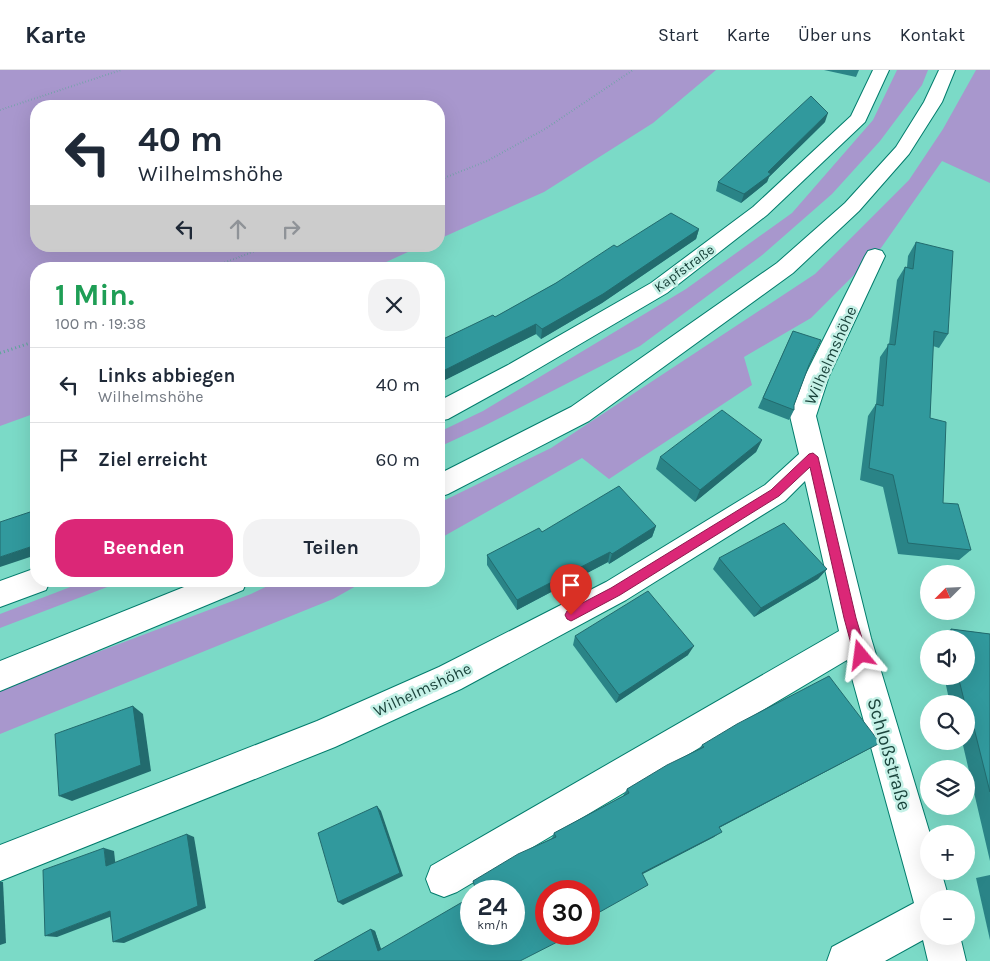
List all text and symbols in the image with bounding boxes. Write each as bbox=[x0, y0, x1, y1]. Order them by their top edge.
text: Karte bbox=[25, 21, 86, 49]
text: Start bbox=[658, 24, 699, 46]
text: Karte bbox=[727, 24, 770, 46]
text: Über uns bbox=[798, 24, 872, 46]
text: Kontakt bbox=[900, 24, 965, 46]
text: 40 m bbox=[138, 119, 223, 160]
icon: left bbox=[55, 120, 120, 185]
text: Wilhelmshöhe bbox=[138, 161, 283, 187]
icon: left bbox=[171, 215, 199, 243]
icon: ahead bbox=[224, 215, 252, 243]
icon: right bbox=[277, 215, 305, 243]
street label: Kapfstraße bbox=[651, 241, 718, 296]
text: 1 Min. bbox=[55, 277, 135, 313]
button: close bbox=[368, 279, 420, 331]
street label: Wilhelmshöhe bbox=[800, 303, 861, 407]
text: 100 m · 19:38 bbox=[55, 314, 146, 333]
text: Links abbiegen bbox=[98, 365, 235, 387]
icon: left bbox=[55, 371, 83, 399]
text: 40 m bbox=[376, 374, 420, 396]
text: Wilhelmshöhe bbox=[98, 387, 204, 406]
icon: arrive bbox=[55, 446, 83, 474]
text: Ziel erreicht bbox=[98, 449, 208, 471]
text: 60 m bbox=[376, 449, 420, 471]
button: Beenden bbox=[55, 519, 233, 577]
button: Teilen bbox=[243, 519, 420, 577]
pin bbox=[550, 564, 592, 615]
north arrow bbox=[920, 565, 975, 620]
map controls bbox=[920, 565, 975, 945]
icon: arrive bbox=[557, 571, 585, 599]
position arrow bbox=[834, 628, 886, 680]
button: sound bbox=[920, 630, 975, 685]
street label: Wilhelmshöhe bbox=[370, 659, 474, 720]
street label: Schloßstraße bbox=[862, 695, 916, 813]
button: search bbox=[920, 695, 975, 750]
button: layers bbox=[920, 760, 975, 815]
button: + bbox=[920, 825, 975, 880]
speed limit sign: 30 bbox=[535, 880, 600, 945]
button: − bbox=[920, 890, 975, 945]
text: 24 bbox=[477, 892, 508, 921]
text: km/h bbox=[477, 918, 508, 932]

